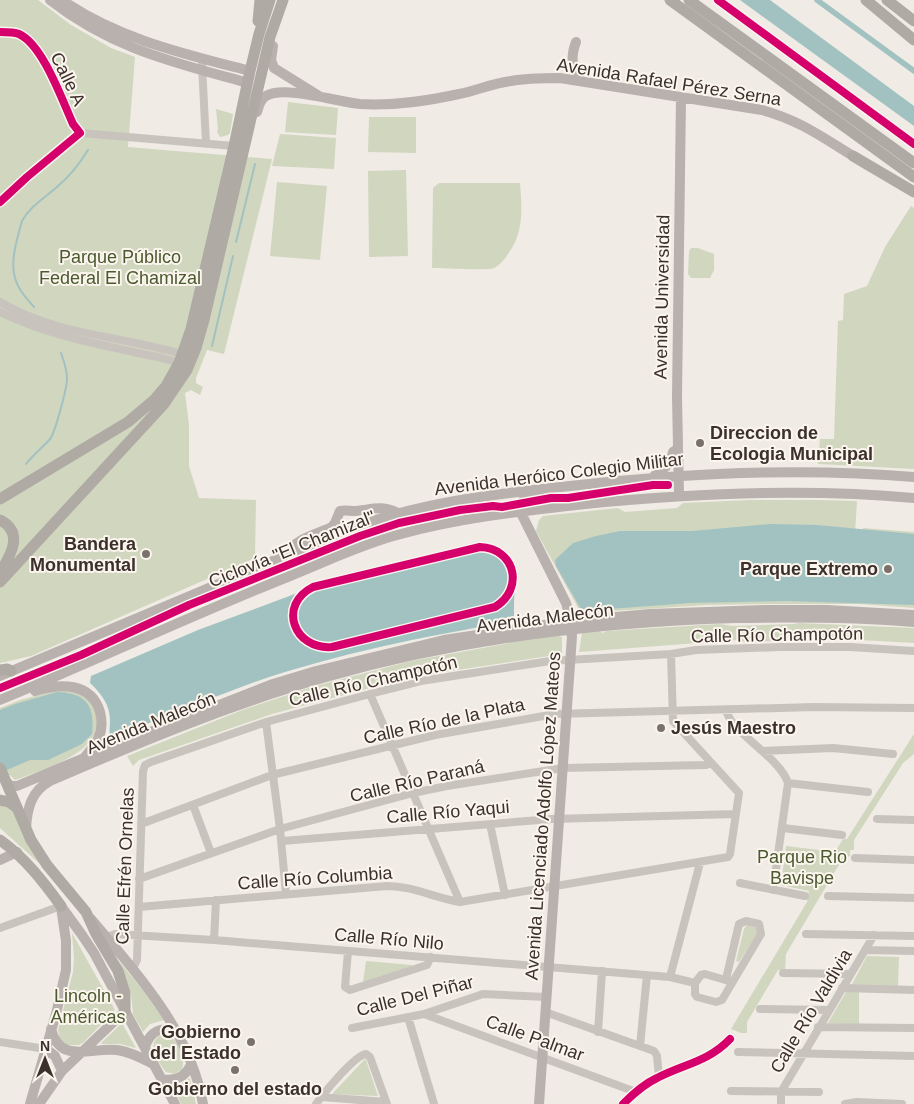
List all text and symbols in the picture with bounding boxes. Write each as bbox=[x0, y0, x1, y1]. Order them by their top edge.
street label: Calle A bbox=[47, 49, 89, 109]
street label: Avenida Rafael Pérez Serna bbox=[555, 54, 784, 110]
street label: Avenida Universidad bbox=[651, 214, 673, 380]
park label: Parque Público Federal El Chamizal bbox=[39, 247, 201, 288]
place label: Direccion de Ecologia Municipal bbox=[710, 423, 873, 464]
marker: Direccion de Ecologia Municipal bbox=[694, 437, 706, 449]
street label: Avenida Heróico Colegio Militar bbox=[433, 449, 685, 499]
street label: Ciclovía "El Chamizal" bbox=[206, 506, 378, 592]
place label: Bandera Monumental bbox=[30, 534, 137, 575]
marker: Bandera Monumental bbox=[140, 548, 152, 560]
place label: Parque Extremo bbox=[740, 559, 878, 579]
marker: Parque Extremo bbox=[882, 563, 894, 575]
street label: Avenida Malecón bbox=[475, 600, 615, 636]
street label: Calle Río Champotón bbox=[691, 623, 863, 647]
street label: Avenida Licenciado Adolfo López Mateos bbox=[522, 651, 564, 981]
street label: Calle Río Champotón bbox=[287, 652, 459, 710]
street label: Avenida Malecón bbox=[83, 688, 219, 758]
street label: Calle Río de la Plata bbox=[362, 694, 527, 748]
place label: Jesús Maestro bbox=[671, 718, 796, 738]
marker: Jesús Maestro bbox=[655, 722, 667, 734]
street label: Calle Río Paraná bbox=[348, 756, 487, 806]
street label: Calle Efrén Ornelas bbox=[112, 787, 138, 945]
street label: Calle Río Yaqui bbox=[386, 797, 510, 827]
park label: Parque Rio Bavispe bbox=[757, 847, 847, 888]
street label: Calle Río Columbia bbox=[237, 863, 394, 893]
street label: Calle Río Nilo bbox=[333, 924, 445, 954]
street label: Calle Río Valdivia bbox=[766, 945, 856, 1076]
street label: Calle Del Piñar bbox=[354, 972, 476, 1020]
park label: Lincoln - Américas bbox=[50, 986, 126, 1027]
street label: Calle Palmar bbox=[483, 1011, 587, 1065]
place label: Gobierno del Estado bbox=[150, 1022, 241, 1063]
north arrow bbox=[20, 1034, 70, 1084]
marker: Gobierno del Estado bbox=[245, 1036, 257, 1048]
text: N bbox=[40, 1038, 50, 1054]
marker: Gobierno del estado bbox=[229, 1064, 241, 1076]
place label: Gobierno del estado bbox=[148, 1079, 322, 1099]

